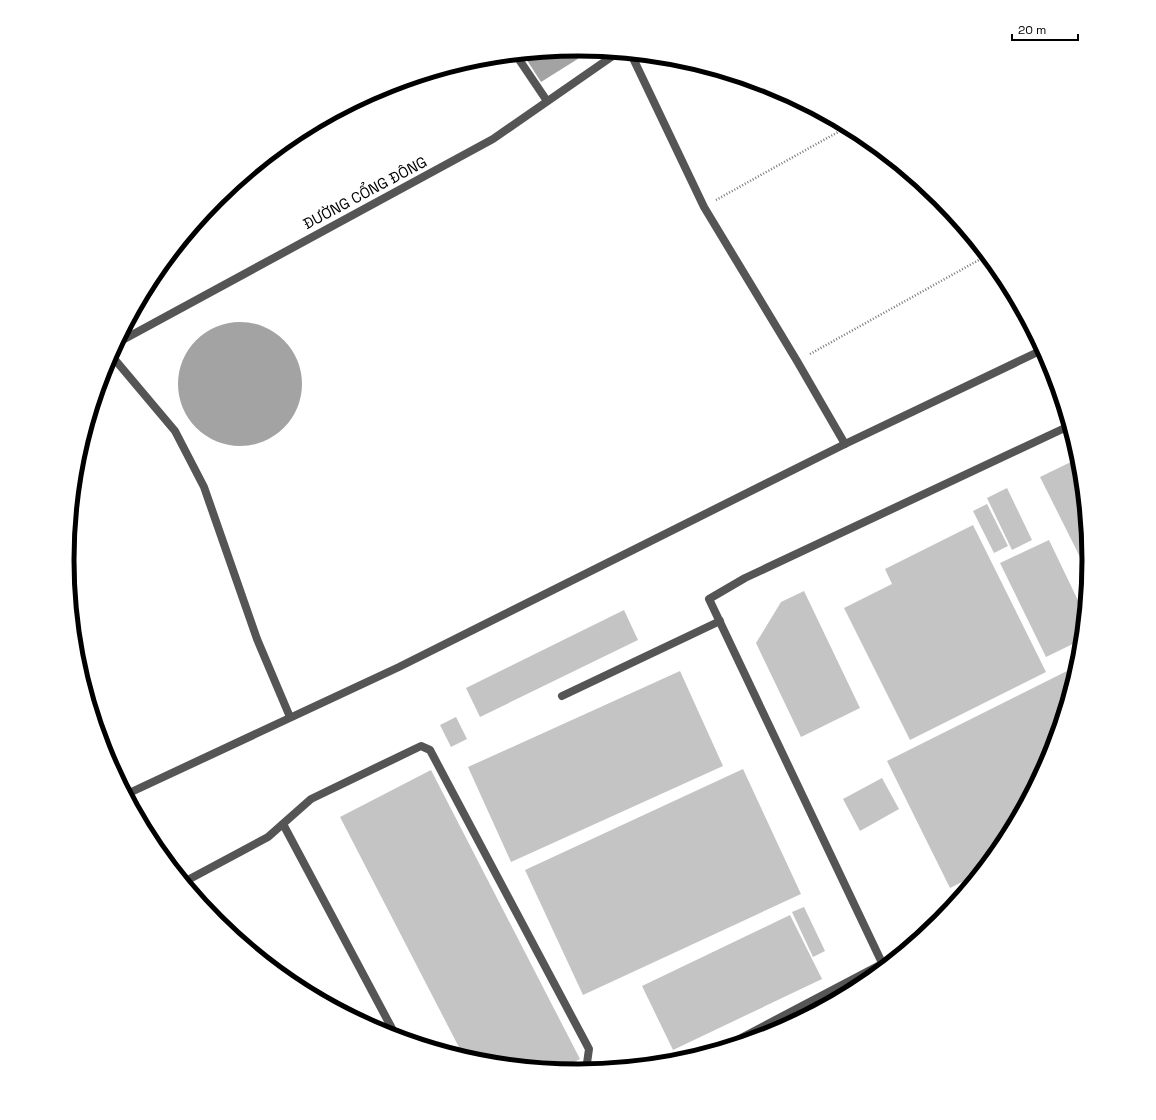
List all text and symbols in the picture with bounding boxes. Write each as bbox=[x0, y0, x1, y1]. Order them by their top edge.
scale bar bbox=[1012, 16, 1078, 42]
text: 20 m bbox=[1018, 22, 1046, 38]
street label: ĐƯỜNG CỔNG ĐÔNG bbox=[299, 150, 430, 233]

